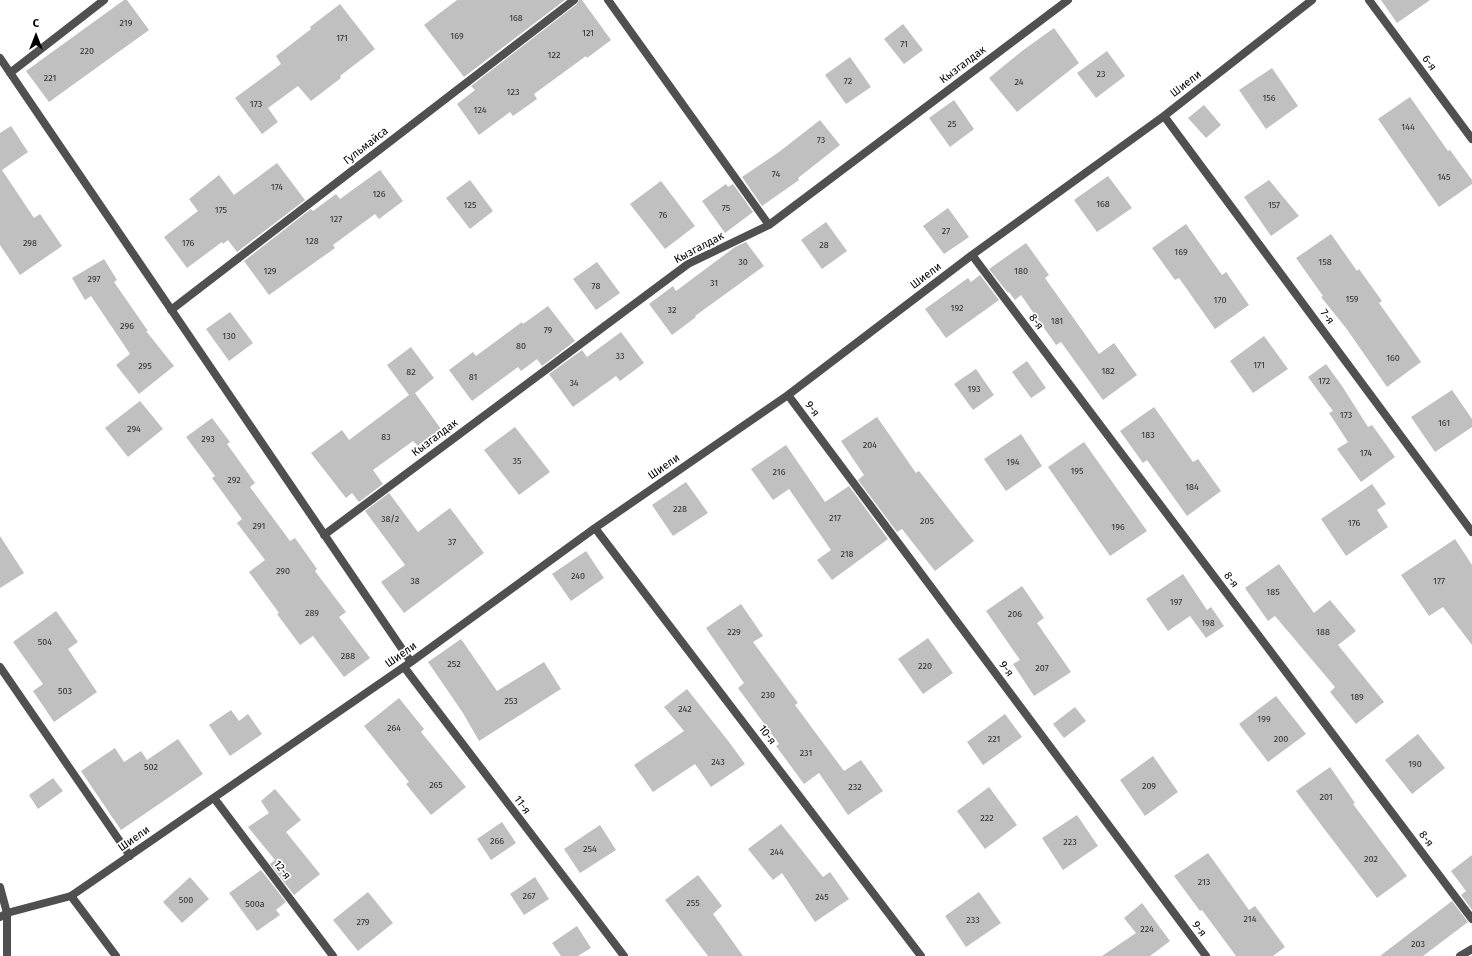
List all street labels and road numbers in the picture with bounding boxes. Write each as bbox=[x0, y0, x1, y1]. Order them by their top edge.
street label: Кызгалдак bbox=[937, 43, 989, 87]
street label: 6-я bbox=[1419, 53, 1439, 73]
street label: Шиели bbox=[1168, 68, 1204, 100]
street label: Гульмайса bbox=[341, 124, 391, 168]
street label: Кызгалдак bbox=[672, 229, 726, 267]
street label: Шиели bbox=[908, 260, 944, 292]
street label: 7-я bbox=[1317, 307, 1337, 327]
street label: 8-я bbox=[1026, 311, 1046, 333]
street label: 9-я bbox=[802, 399, 822, 419]
street label: Кызгалдак bbox=[409, 416, 461, 460]
street label: Шиели bbox=[646, 451, 682, 483]
street label: 8-я bbox=[1221, 569, 1241, 591]
street label: Шиели bbox=[383, 639, 419, 671]
street label: 9-я bbox=[996, 659, 1016, 679]
street label: 10-я bbox=[755, 723, 779, 747]
street label: 11-я bbox=[511, 793, 533, 817]
street label: Шиели bbox=[116, 823, 152, 855]
street label: 8-я bbox=[1416, 828, 1436, 850]
street label: 12-я bbox=[271, 858, 293, 882]
street label: 9-я bbox=[1189, 919, 1209, 939]

